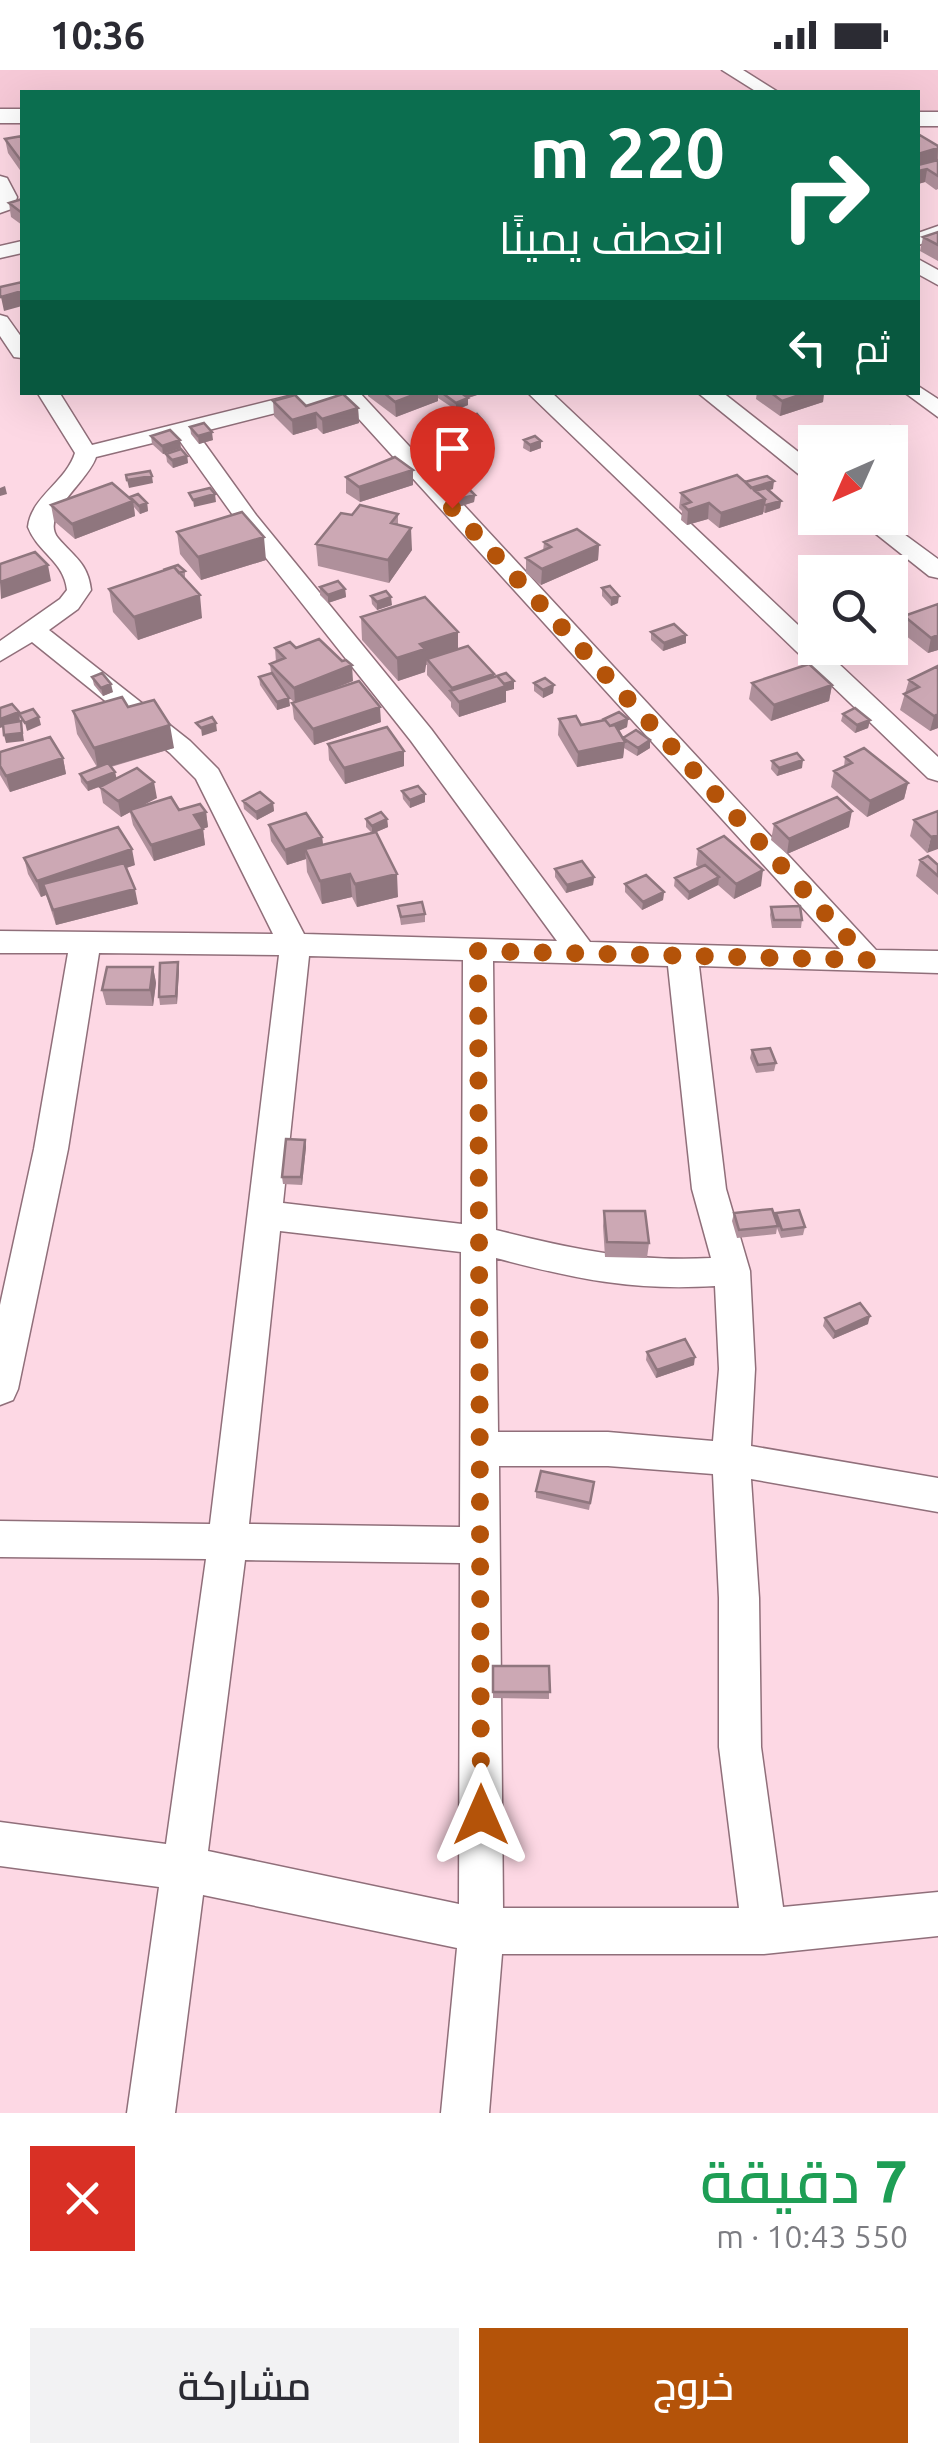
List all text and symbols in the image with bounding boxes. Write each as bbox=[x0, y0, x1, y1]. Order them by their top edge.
text: 10:36 bbox=[50, 14, 145, 56]
text: 220 m bbox=[530, 113, 725, 191]
icon: right bbox=[760, 130, 890, 260]
text: انعطف يمينًا bbox=[499, 212, 725, 263]
icon: left bbox=[780, 320, 835, 375]
text: ثم bbox=[855, 327, 890, 369]
pin bbox=[410, 406, 495, 509]
icon: arrive bbox=[425, 421, 480, 476]
north arrow bbox=[798, 425, 908, 535]
map controls bbox=[798, 425, 908, 665]
button: search bbox=[798, 555, 908, 665]
position arrow bbox=[429, 1763, 533, 1867]
button: close bbox=[30, 2146, 135, 2251]
text: 7 دقيقة bbox=[700, 2147, 908, 2214]
text: 550 m · 10:43 bbox=[716, 2218, 908, 2254]
button: مشاركة bbox=[30, 2328, 459, 2443]
button: خروج bbox=[479, 2328, 908, 2443]

